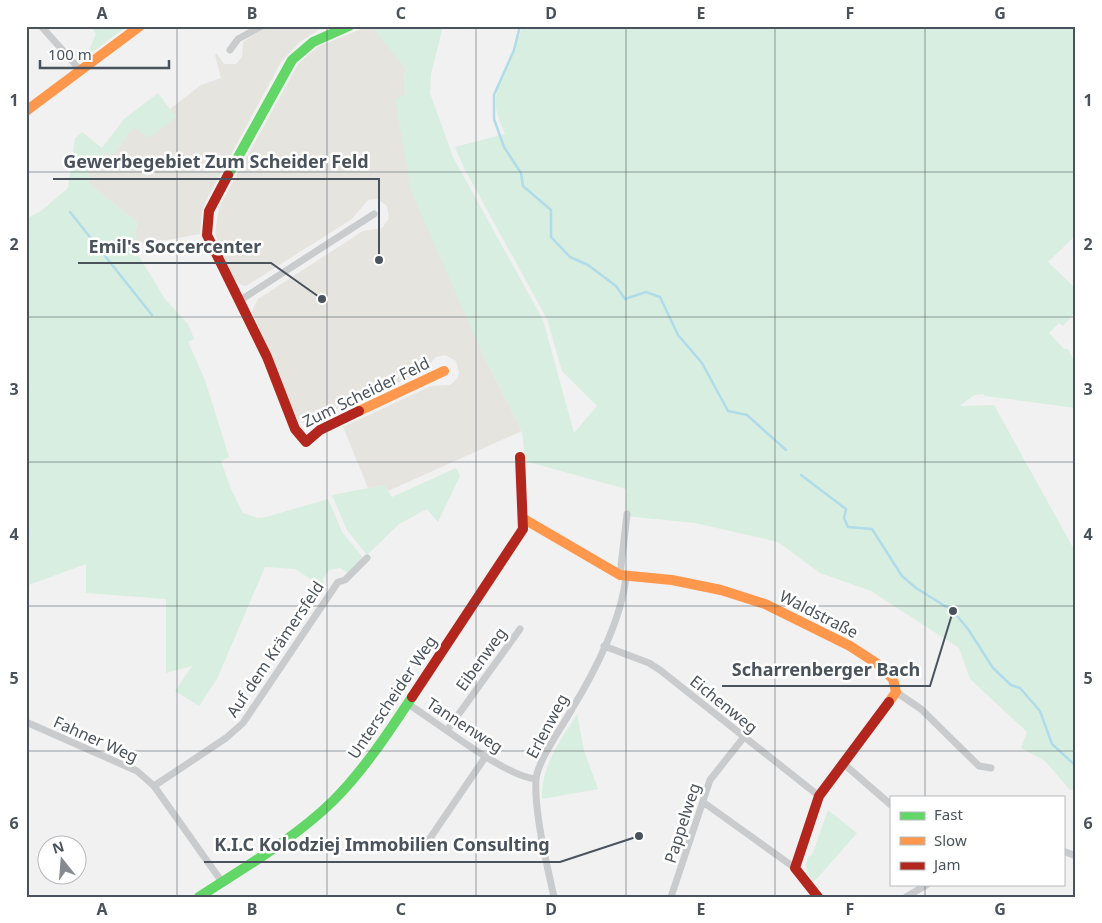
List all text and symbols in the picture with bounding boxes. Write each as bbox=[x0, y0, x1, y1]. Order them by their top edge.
text: A bbox=[96, 2, 108, 24]
text: B bbox=[247, 2, 257, 24]
text: C bbox=[396, 2, 406, 24]
text: D bbox=[545, 2, 557, 24]
text: E bbox=[697, 2, 706, 24]
text: F bbox=[846, 2, 854, 24]
text: G bbox=[994, 2, 1006, 24]
scale bar bbox=[40, 38, 169, 70]
text: 100 m bbox=[48, 44, 92, 64]
text: 1 bbox=[9, 89, 19, 111]
text: 1 bbox=[1083, 89, 1093, 111]
callout: Gewerbegebiet Zum Scheider Feld bbox=[53, 146, 379, 179]
text: Gewerbegebiet Zum Scheider Feld bbox=[63, 149, 369, 173]
callout: Emil's Soccercenter bbox=[78, 230, 271, 263]
text: 2 bbox=[9, 233, 19, 255]
text: 2 bbox=[1083, 233, 1093, 255]
text: Emil's Soccercenter bbox=[89, 234, 261, 258]
street label: Zum Scheider Feld bbox=[299, 352, 433, 432]
text: 3 bbox=[9, 378, 19, 400]
text: 3 bbox=[1083, 378, 1093, 400]
text: 4 bbox=[9, 523, 19, 545]
text: 4 bbox=[1083, 523, 1093, 545]
street label: Auf dem Krämersfeld bbox=[221, 577, 329, 721]
street label: Waldstraße bbox=[776, 585, 862, 643]
street label: Eibenweg bbox=[451, 623, 511, 695]
street label: Unterscheider Weg bbox=[342, 631, 442, 763]
callout: Scharrenberger Bach bbox=[722, 653, 930, 686]
text: Scharrenberger Bach bbox=[732, 657, 920, 681]
text: 5 bbox=[9, 667, 19, 689]
text: 5 bbox=[1083, 667, 1093, 689]
street label: Eichenweg bbox=[686, 670, 762, 738]
street label: Erlenweg bbox=[521, 690, 573, 762]
street label: Tannenweg bbox=[423, 692, 507, 758]
street label: Fahner Weg bbox=[50, 711, 142, 767]
street label: Pappelweg bbox=[659, 780, 705, 866]
legend bbox=[890, 796, 1064, 886]
text: Fast bbox=[934, 804, 963, 824]
text: 6 bbox=[9, 812, 19, 834]
text: 6 bbox=[1083, 812, 1093, 834]
callout: K.I.C Kolodziej Immobilien Consulting bbox=[204, 829, 560, 862]
text: Slow bbox=[934, 830, 967, 850]
text: K.I.C Kolodziej Immobilien Consulting bbox=[214, 832, 550, 856]
north arrow bbox=[38, 836, 88, 886]
text: N bbox=[50, 836, 66, 858]
text: Jam bbox=[932, 854, 961, 874]
text: A bbox=[96, 898, 108, 920]
text: B bbox=[247, 898, 257, 920]
text: C bbox=[396, 898, 406, 920]
text: D bbox=[545, 898, 557, 920]
text: E bbox=[697, 898, 706, 920]
text: F bbox=[846, 898, 854, 920]
text: G bbox=[994, 898, 1006, 920]

